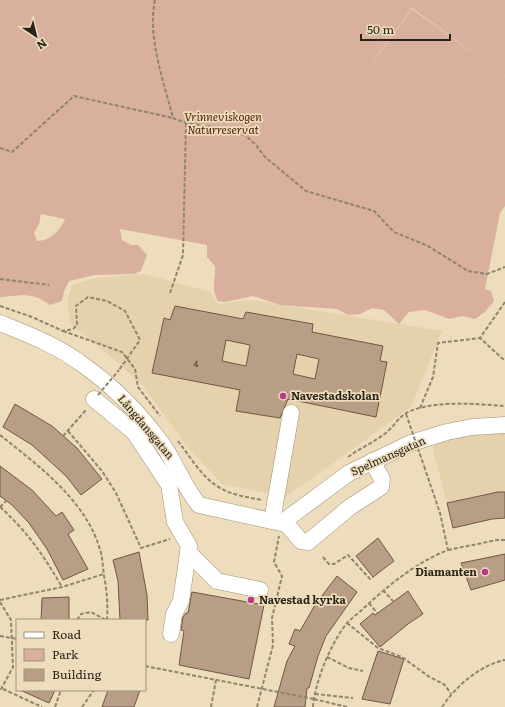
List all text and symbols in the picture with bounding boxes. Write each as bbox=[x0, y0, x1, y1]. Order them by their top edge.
north arrow bbox=[16, 16, 56, 56]
scale bar bbox=[361, 16, 450, 42]
text: 50 m bbox=[367, 20, 394, 38]
text: N bbox=[34, 36, 51, 54]
park label: Vrinneviskogen Naturreservat bbox=[184, 108, 262, 137]
house number: 4 bbox=[194, 356, 199, 370]
place label: Navestadskolan bbox=[291, 387, 380, 403]
street label: Långdansgatan bbox=[115, 391, 179, 462]
marker: Navestadskolan bbox=[278, 391, 288, 401]
street label: Spelmansgatan bbox=[348, 431, 427, 479]
place label: Diamanten bbox=[415, 563, 477, 579]
marker: Diamanten bbox=[480, 567, 490, 577]
place label: Navestad kyrka bbox=[259, 591, 347, 607]
marker: Navestad kyrka bbox=[246, 595, 256, 605]
legend bbox=[16, 619, 146, 691]
text: Road bbox=[52, 625, 82, 643]
text: Park bbox=[52, 645, 79, 663]
text: Building bbox=[52, 665, 102, 683]

